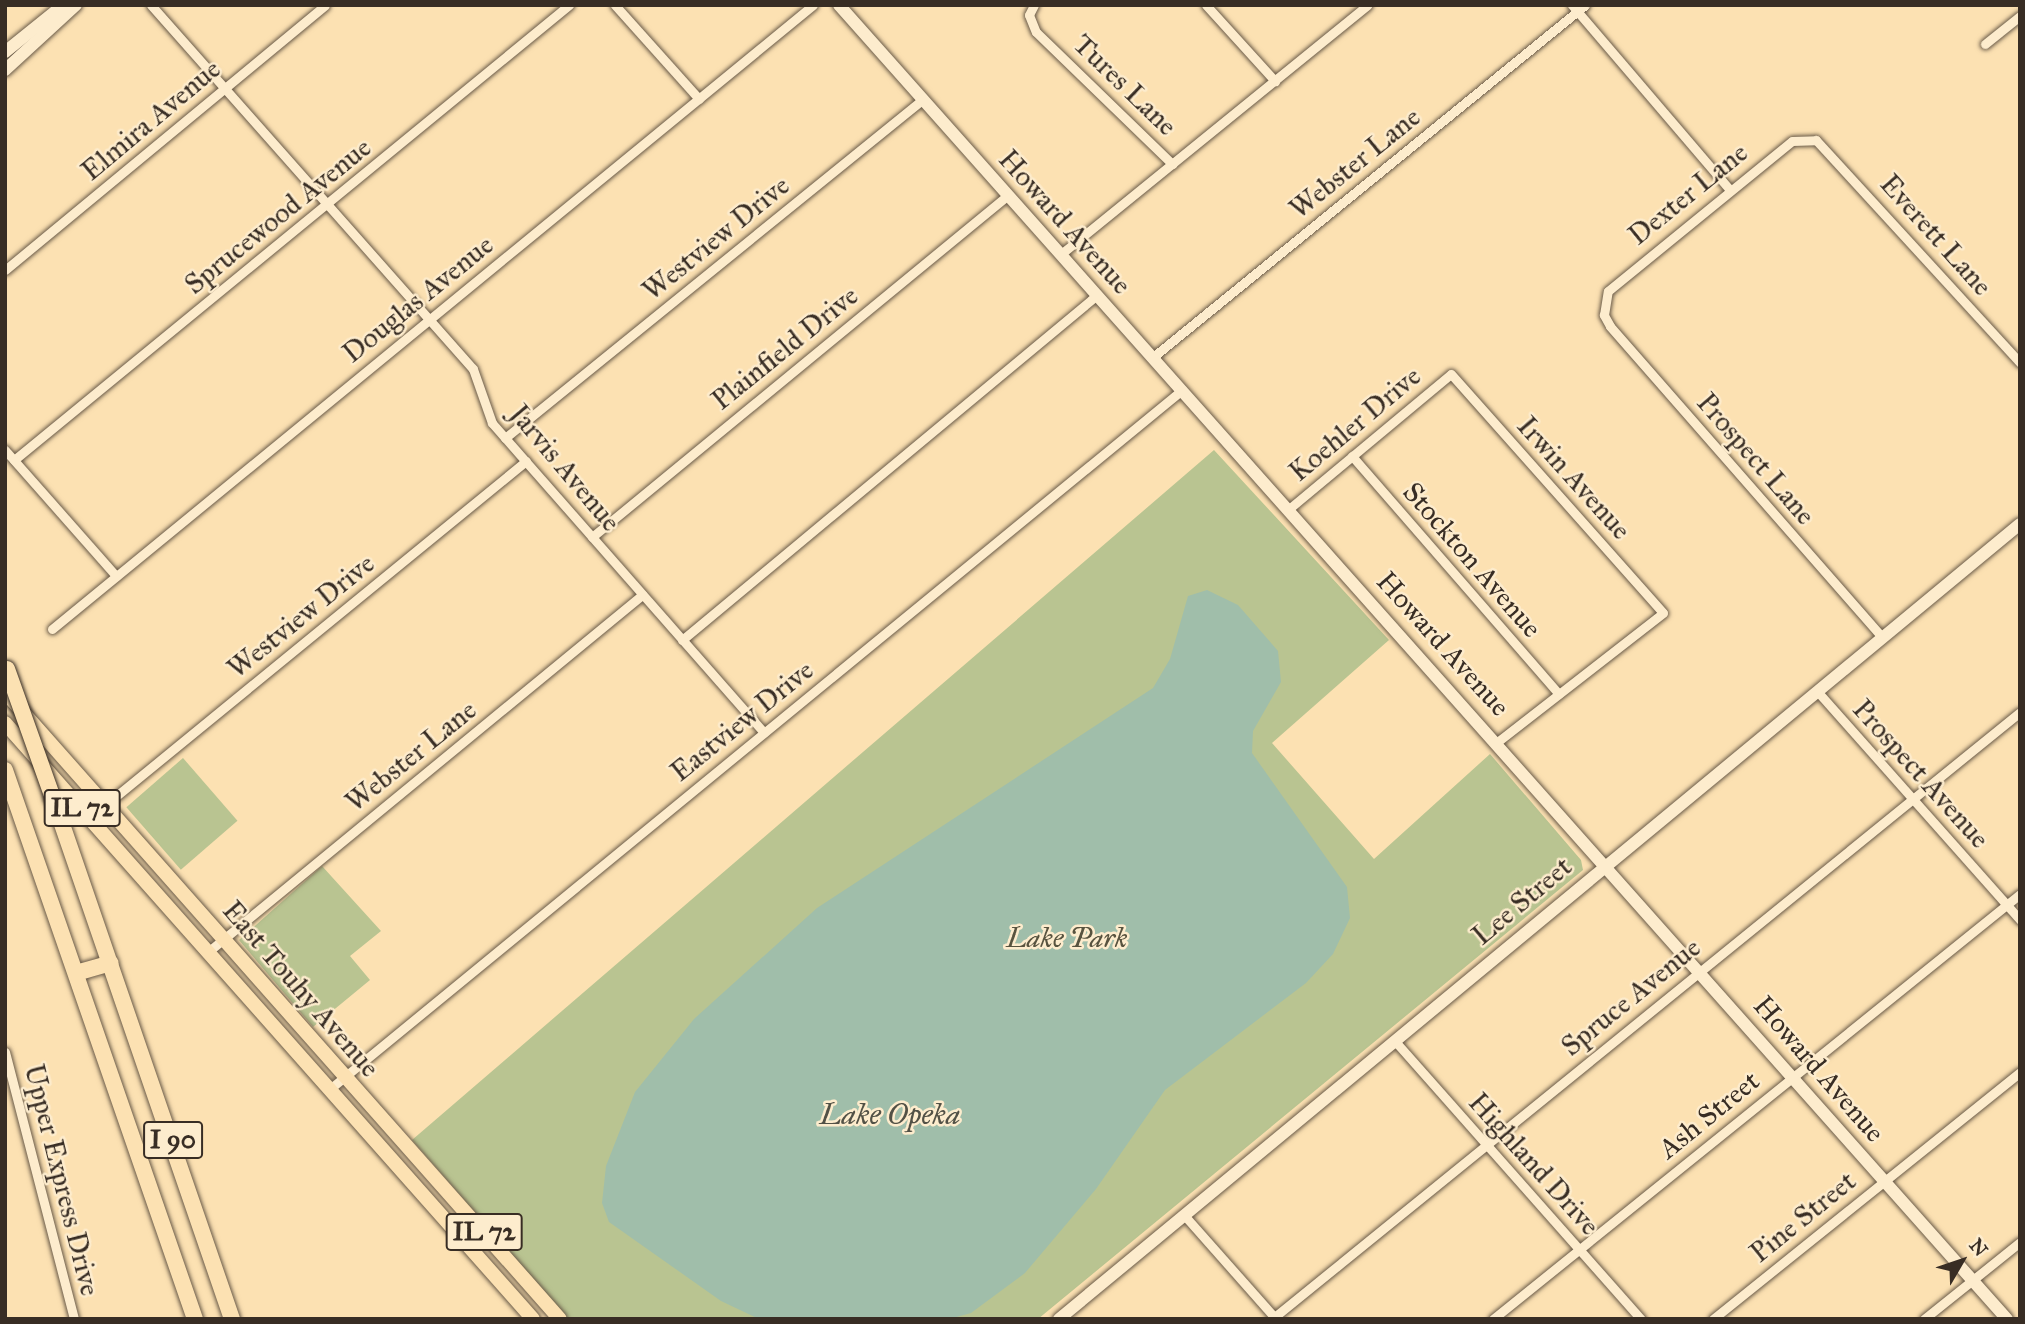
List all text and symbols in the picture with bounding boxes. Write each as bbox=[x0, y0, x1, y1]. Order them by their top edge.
street label: Tures Lane bbox=[1066, 27, 1184, 143]
street label: Elmira Avenue bbox=[75, 52, 227, 188]
street label: Webster Lane bbox=[1283, 100, 1427, 226]
street label: Sprucewood Avenue bbox=[178, 131, 378, 301]
street label: Dexter Lane bbox=[1622, 136, 1754, 252]
street label: Howard Avenue bbox=[991, 143, 1139, 301]
street label: Everett Lane bbox=[1873, 168, 1999, 302]
street label: Westview Drive bbox=[636, 169, 796, 307]
street label: Douglas Avenue bbox=[336, 228, 500, 370]
street label: Plainfield Drive bbox=[705, 279, 865, 417]
street label: Koehler Drive bbox=[1282, 359, 1428, 489]
street label: Prospect Lane bbox=[1690, 386, 1822, 532]
street label: Jarvis Avenue bbox=[502, 398, 628, 538]
street label: Irwin Avenue bbox=[1510, 410, 1638, 546]
street label: Stockton Avenue bbox=[1395, 476, 1549, 644]
street label: Westview Drive bbox=[221, 547, 381, 685]
street label: Howard Avenue bbox=[1369, 565, 1517, 723]
street label: Eastview Drive bbox=[664, 653, 820, 789]
street label: Webster Lane bbox=[339, 693, 483, 819]
street label: Prospect Avenue bbox=[1846, 693, 1996, 855]
road number: IL 72 bbox=[43, 786, 120, 830]
street label: Lee Street bbox=[1465, 850, 1579, 952]
street label: East Touhy Avenue bbox=[215, 894, 387, 1084]
park label: Lake Park bbox=[1006, 921, 1128, 955]
street label: Spruce Avenue bbox=[1555, 931, 1707, 1063]
street label: Howard Avenue bbox=[1746, 989, 1892, 1149]
street label: Upper Express Drive bbox=[17, 1061, 107, 1299]
street label: Ash Street bbox=[1652, 1064, 1766, 1166]
street label: Highland Drive bbox=[1461, 1086, 1607, 1242]
water label: Lake Opeka bbox=[820, 1096, 960, 1132]
road number: I 90 bbox=[142, 1118, 204, 1162]
street label: Pine Street bbox=[1743, 1164, 1863, 1270]
road number: IL 72 bbox=[446, 1210, 522, 1254]
north arrow bbox=[1927, 1226, 1997, 1296]
text: N bbox=[1965, 1234, 1993, 1261]

